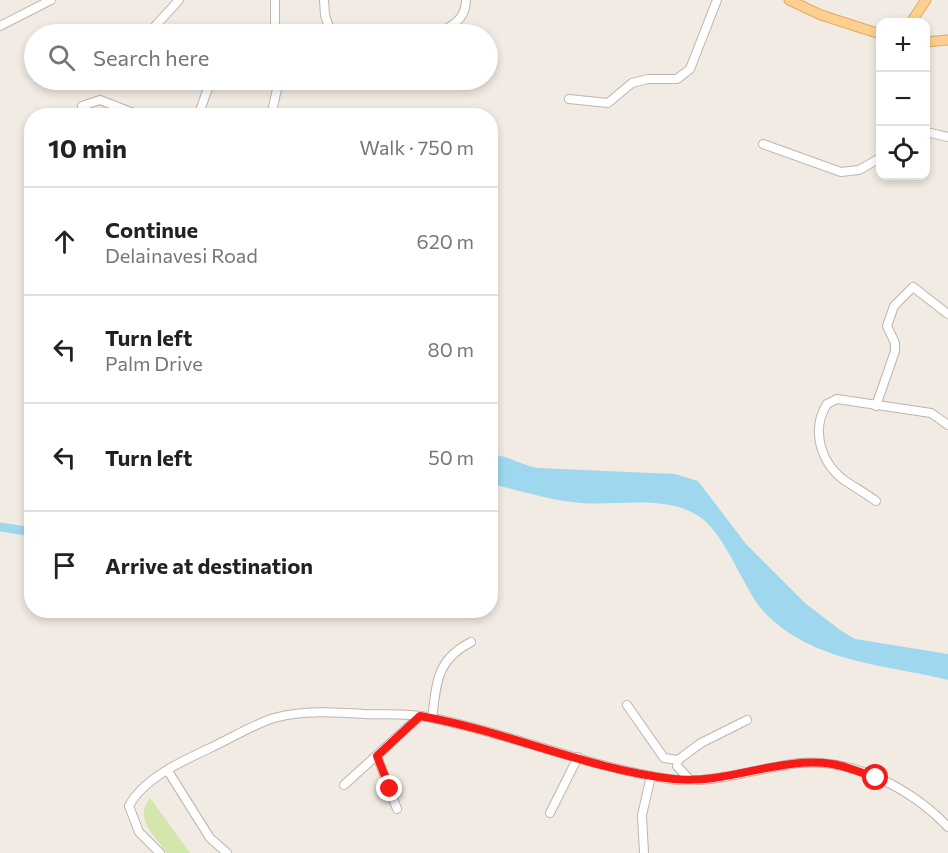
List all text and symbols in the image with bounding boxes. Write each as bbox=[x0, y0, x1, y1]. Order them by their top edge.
map controls bbox=[876, 18, 930, 180]
button: + bbox=[876, 18, 930, 72]
search box bbox=[24, 24, 498, 90]
icon: search bbox=[45, 41, 78, 74]
text: Search here bbox=[93, 44, 209, 71]
button: − bbox=[876, 72, 930, 126]
button: locate bbox=[876, 126, 930, 180]
text: 10 min bbox=[48, 132, 127, 163]
text: Walk · 750 m bbox=[360, 135, 474, 159]
text: Continue bbox=[105, 216, 198, 243]
icon: ahead bbox=[48, 225, 81, 258]
text: 620 m bbox=[417, 229, 474, 253]
text: Delainavesi Road bbox=[105, 243, 258, 267]
text: Turn left bbox=[105, 324, 192, 351]
icon: left bbox=[48, 333, 81, 366]
text: 80 m bbox=[428, 337, 474, 361]
text: Palm Drive bbox=[105, 351, 203, 375]
icon: left bbox=[48, 441, 81, 474]
text: Turn left bbox=[105, 444, 192, 471]
text: 50 m bbox=[428, 445, 474, 469]
icon: arrive bbox=[48, 549, 81, 582]
text: Arrive at destination bbox=[105, 552, 313, 579]
route start bbox=[862, 764, 888, 790]
route end bbox=[376, 775, 402, 801]

